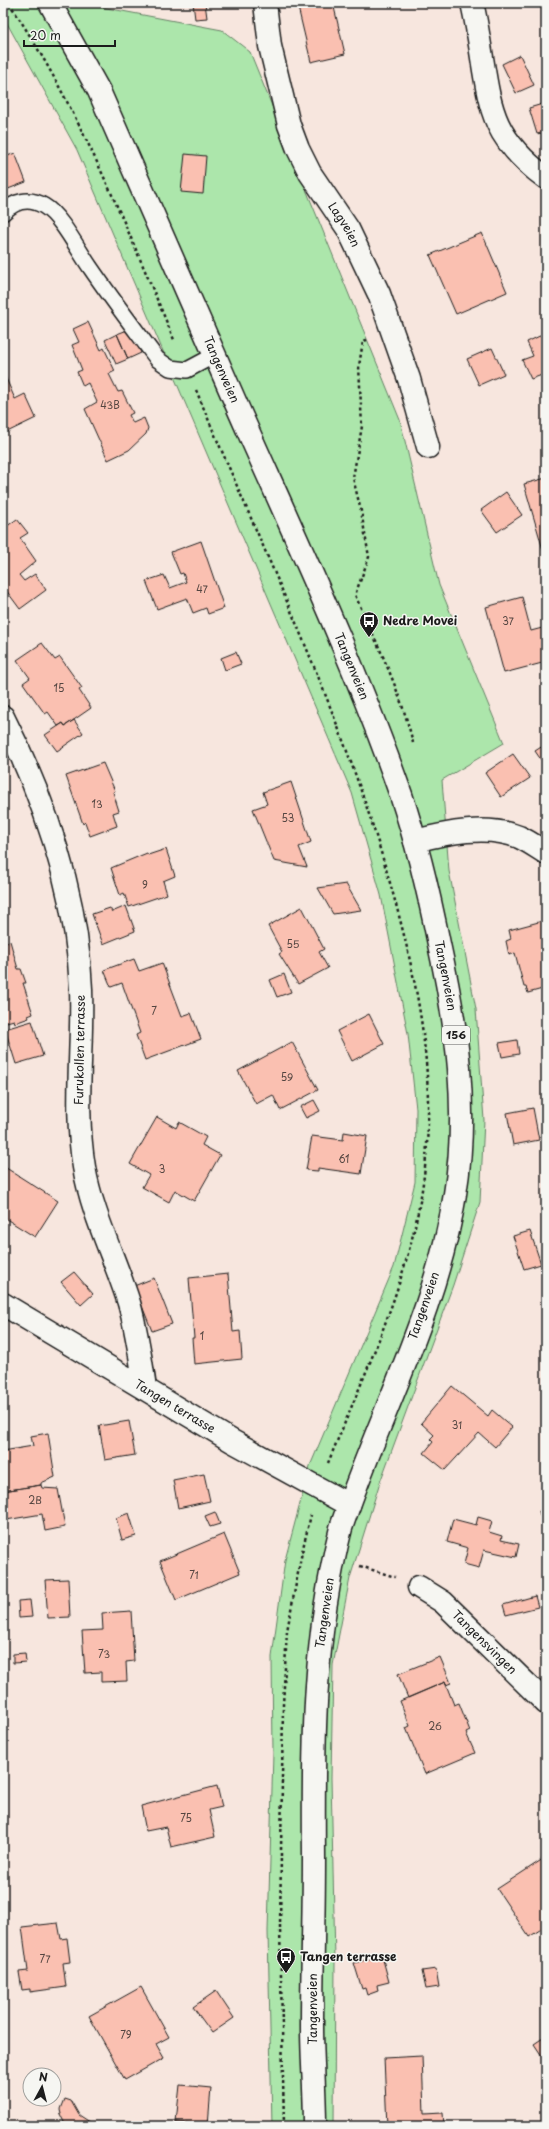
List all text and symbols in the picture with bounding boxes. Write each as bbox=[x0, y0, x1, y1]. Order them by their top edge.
scale bar bbox=[24, 22, 115, 48]
text: 20 m bbox=[30, 26, 61, 44]
street label: Lagveien bbox=[324, 198, 365, 250]
street label: Tangenveien bbox=[199, 333, 245, 406]
house number: 43B bbox=[100, 397, 120, 412]
house number: 47 bbox=[196, 581, 209, 596]
bus stop icon: Nedre Movei bbox=[358, 610, 380, 638]
place label: Nedre Movei bbox=[383, 611, 458, 629]
house number: 37 bbox=[502, 613, 515, 628]
street label: Tangenveien bbox=[330, 629, 374, 702]
house number: 15 bbox=[54, 680, 64, 695]
house number: 13 bbox=[91, 796, 103, 811]
house number: 53 bbox=[282, 810, 294, 825]
house number: 9 bbox=[142, 877, 148, 892]
house number: 55 bbox=[287, 936, 300, 951]
street label: Tangenveien bbox=[430, 939, 462, 1012]
street label: Furukollen terrasse bbox=[69, 995, 89, 1105]
house number: 7 bbox=[151, 1003, 157, 1018]
road number: 156 bbox=[442, 1026, 470, 1044]
house number: 59 bbox=[281, 1069, 293, 1084]
house number: 61 bbox=[338, 1151, 350, 1166]
house number: 3 bbox=[159, 1161, 165, 1176]
street label: Tangenveien bbox=[403, 1269, 443, 1342]
house number: 1 bbox=[200, 1328, 204, 1343]
street label: Tangen terrasse bbox=[131, 1375, 219, 1437]
house number: 31 bbox=[452, 1417, 462, 1432]
house number: 2B bbox=[28, 1492, 42, 1507]
house number: 71 bbox=[189, 1567, 199, 1582]
street label: Tangenveien bbox=[310, 1576, 338, 1649]
street label: Tangensvingen bbox=[448, 1606, 521, 1678]
house number: 73 bbox=[98, 1646, 110, 1661]
house number: 26 bbox=[428, 1718, 442, 1733]
house number: 75 bbox=[180, 1810, 192, 1825]
bus stop icon: Tangen terrasse bbox=[275, 1946, 297, 1974]
place label: Tangen terrasse bbox=[300, 1947, 397, 1965]
house number: 77 bbox=[39, 1951, 51, 1966]
street label: Tangenveien bbox=[303, 1973, 321, 2045]
house number: 79 bbox=[120, 2027, 132, 2042]
north arrow bbox=[22, 2067, 62, 2107]
text: N bbox=[38, 2068, 49, 2086]

